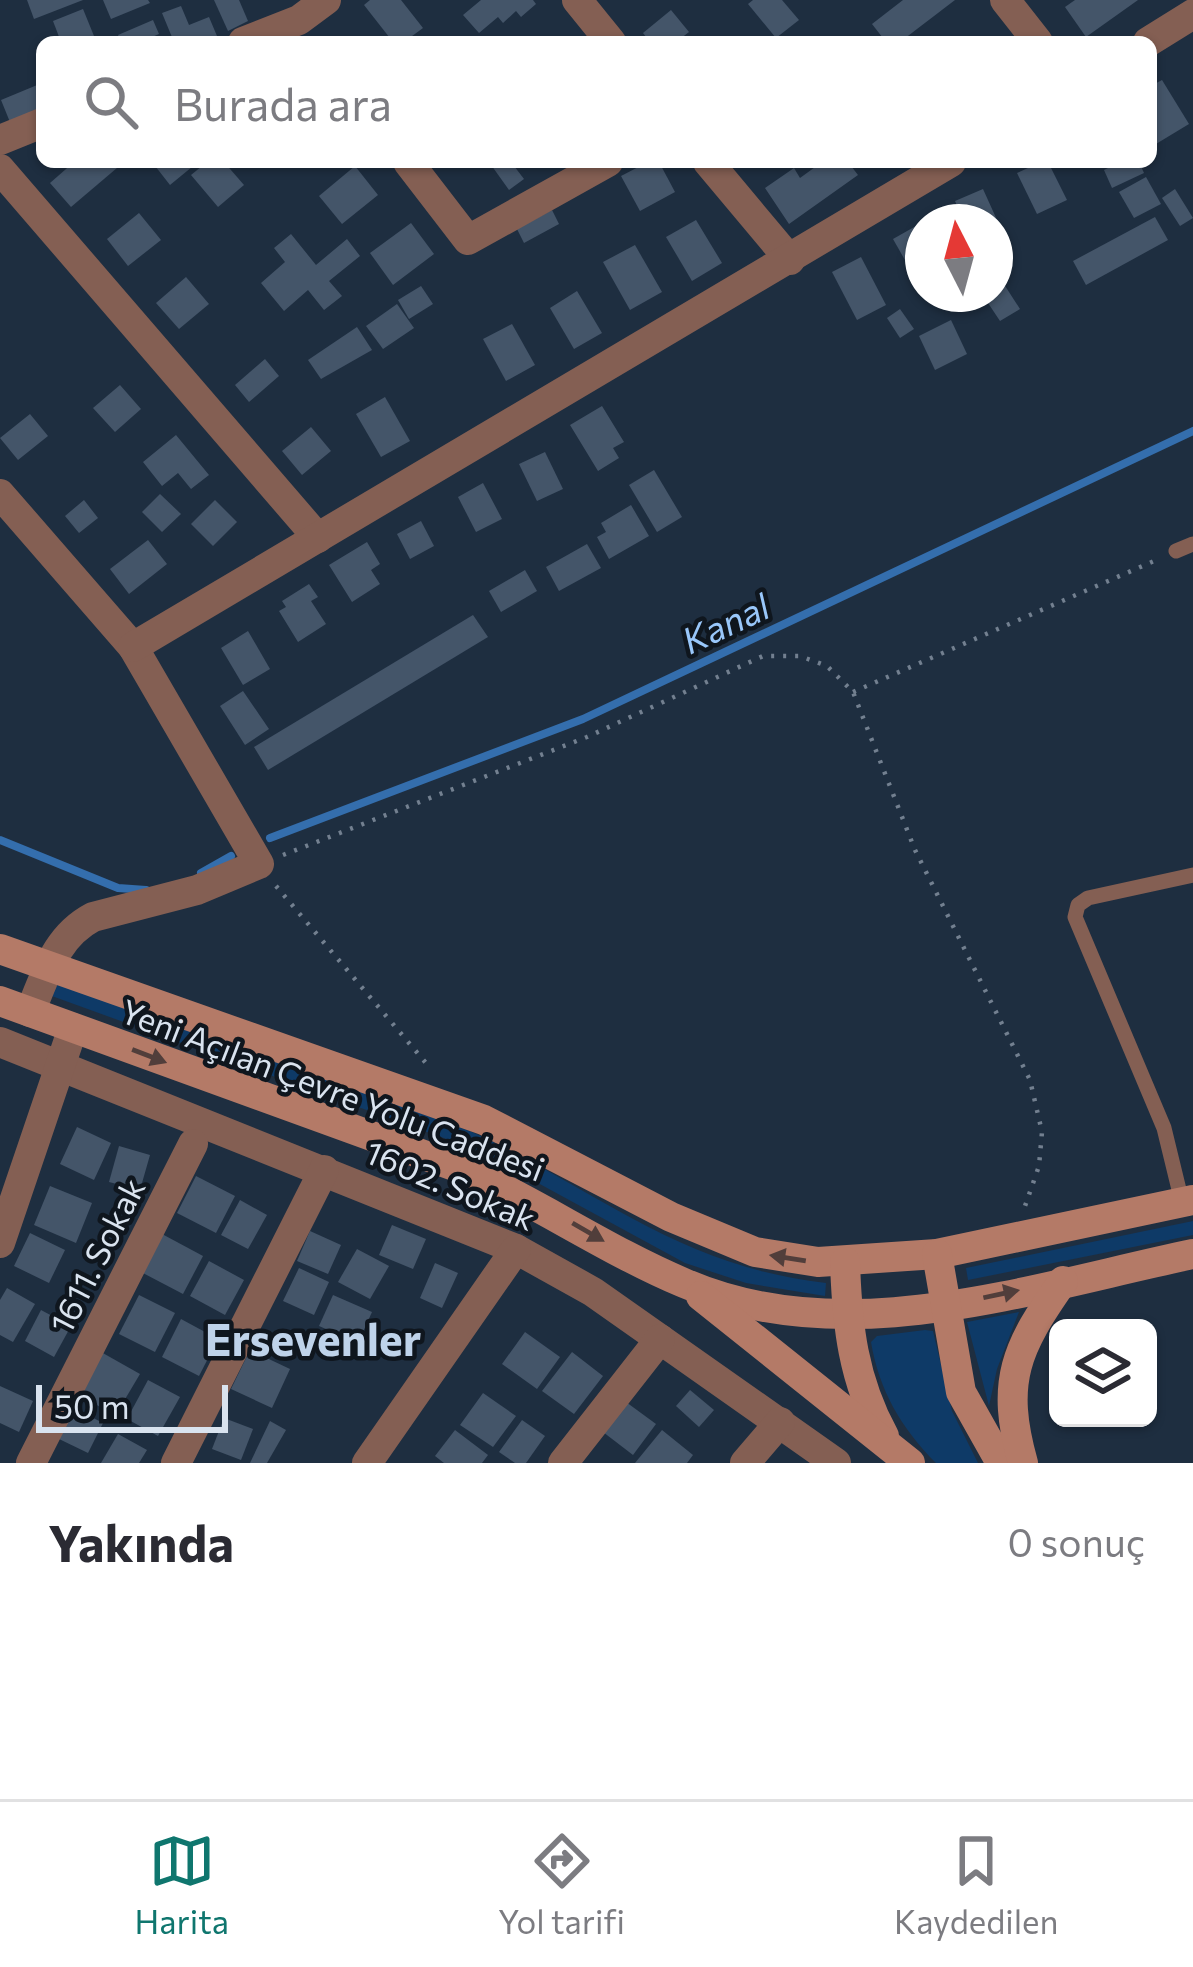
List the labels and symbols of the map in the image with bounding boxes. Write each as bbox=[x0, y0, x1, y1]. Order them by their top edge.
north arrow bbox=[905, 204, 1013, 312]
water label: Kanal bbox=[674, 582, 777, 661]
street label: Yeni Açılan Çevre Yolu Caddesi bbox=[115, 989, 551, 1189]
one-way arrow bbox=[131, 1048, 167, 1067]
street label: 1602. Sokak bbox=[360, 1130, 542, 1238]
street label: 1611. Sokak bbox=[39, 1171, 153, 1339]
one-way arrow bbox=[571, 1221, 605, 1242]
one-way arrow bbox=[769, 1248, 807, 1267]
one-way arrow bbox=[983, 1284, 1021, 1303]
district label: Ersevenler bbox=[205, 1310, 421, 1365]
scale bar bbox=[36, 1379, 228, 1432]

